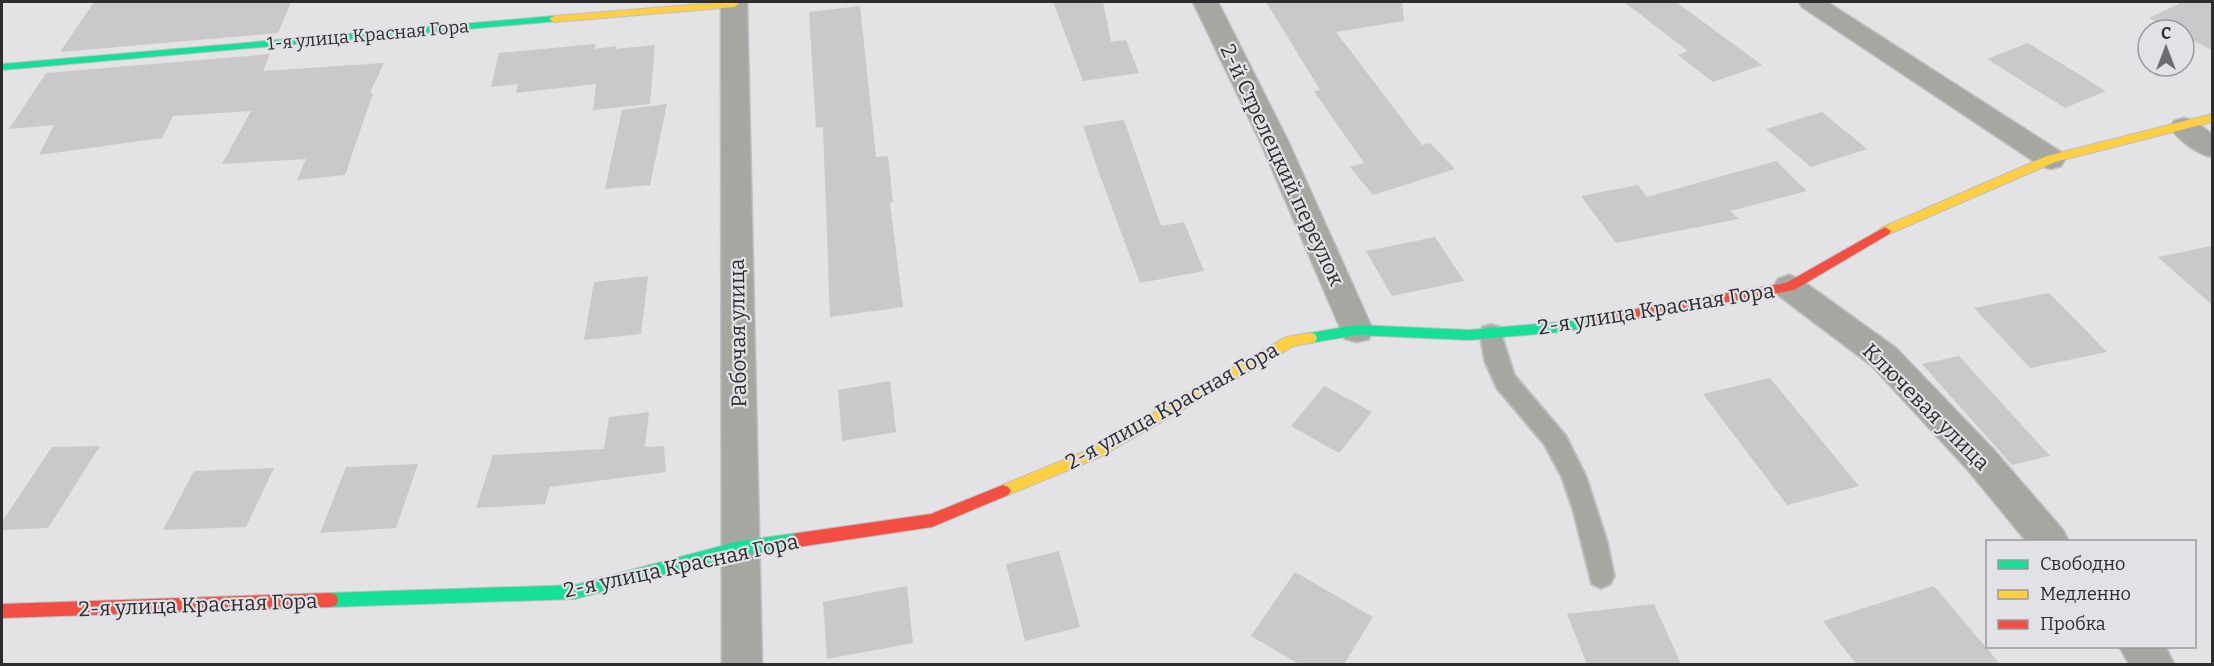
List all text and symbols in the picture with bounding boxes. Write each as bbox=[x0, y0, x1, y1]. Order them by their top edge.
street label: 1-я улица Красная Гора bbox=[266, 15, 470, 55]
north arrow bbox=[2136, 18, 2196, 78]
text: С bbox=[2161, 24, 2171, 43]
street label: 2-й Стрелецкий переулок bbox=[1214, 40, 1350, 291]
street label: Рабочая улица bbox=[724, 258, 752, 408]
street label: 2-я улица Красная Гора bbox=[1536, 277, 1777, 341]
street label: 2-я улица Красная Гора bbox=[1061, 336, 1283, 475]
street label: Ключевая улица bbox=[1857, 338, 1995, 476]
street label: 2-я улица Красная Гора bbox=[561, 528, 801, 604]
legend bbox=[1986, 540, 2196, 648]
text: Свободно bbox=[2040, 553, 2125, 575]
text: Медленно bbox=[2040, 583, 2131, 605]
street label: 2-я улица Красная Гора bbox=[78, 588, 318, 622]
text: Пробка bbox=[2040, 613, 2106, 635]

